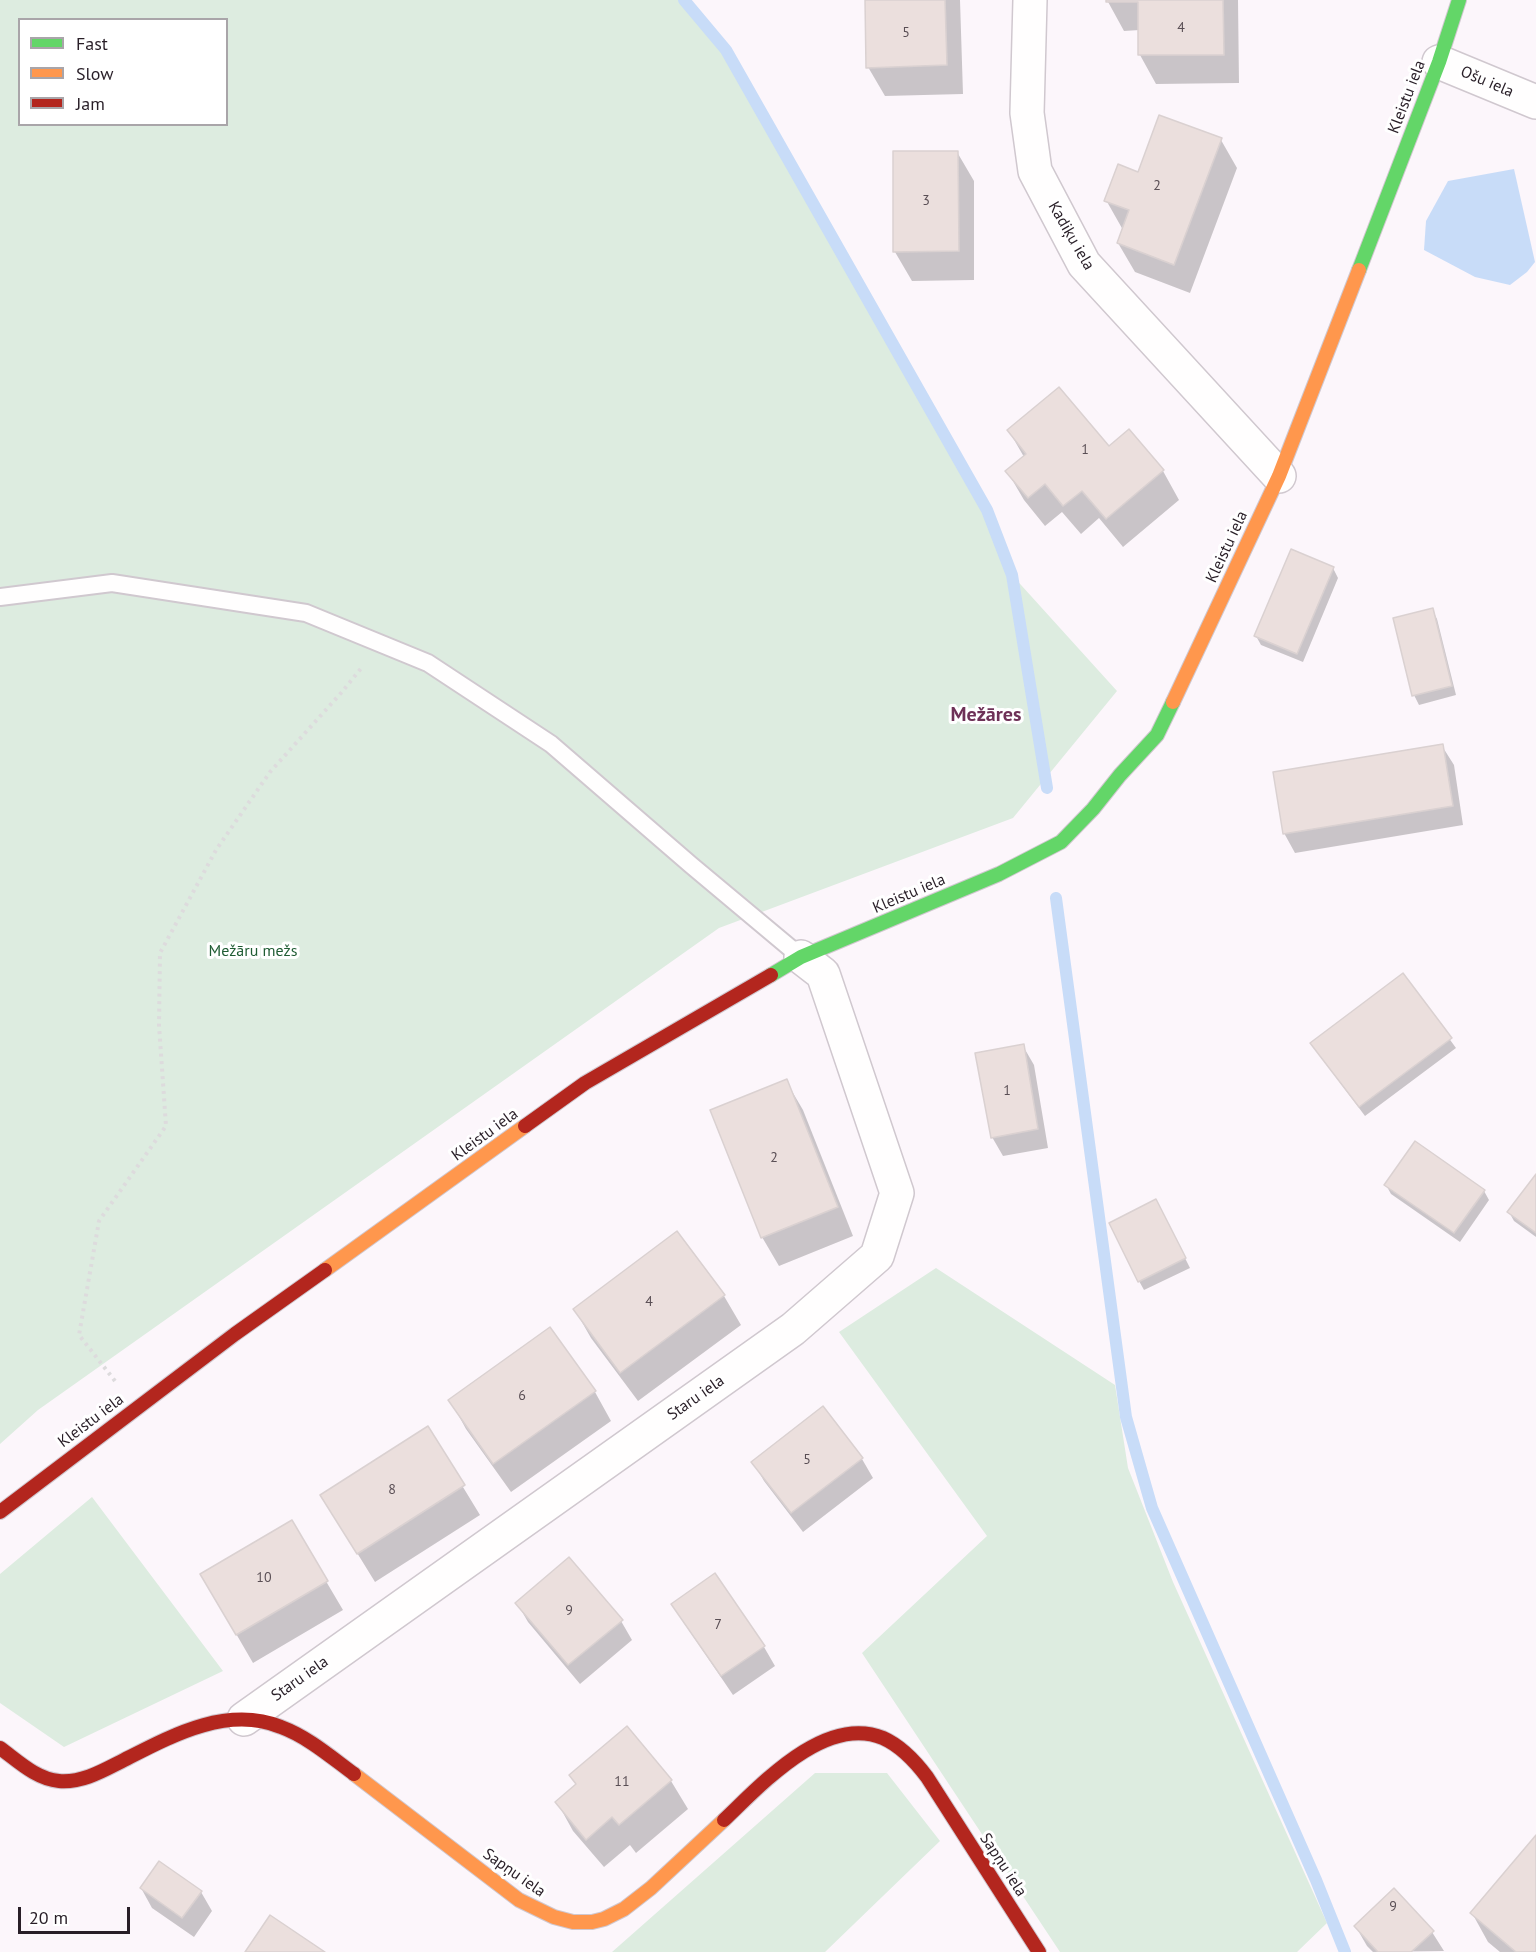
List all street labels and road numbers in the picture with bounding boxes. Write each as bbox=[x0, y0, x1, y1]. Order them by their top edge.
street label: Kleistu iela bbox=[1384, 58, 1430, 136]
street label: Ošu iela bbox=[1458, 62, 1516, 102]
street label: Kadiķu iela bbox=[1044, 198, 1098, 274]
street label: Kleistu iela bbox=[1202, 508, 1252, 586]
street label: Kleistu iela bbox=[870, 870, 948, 918]
street label: Kleistu iela bbox=[448, 1105, 522, 1165]
street label: Staru iela bbox=[664, 1371, 728, 1425]
street label: Kleistu iela bbox=[55, 1390, 127, 1452]
street label: Staru iela bbox=[268, 1652, 332, 1706]
street label: Sapņu iela bbox=[975, 1830, 1031, 1900]
street label: Sapņu iela bbox=[479, 1845, 549, 1901]

